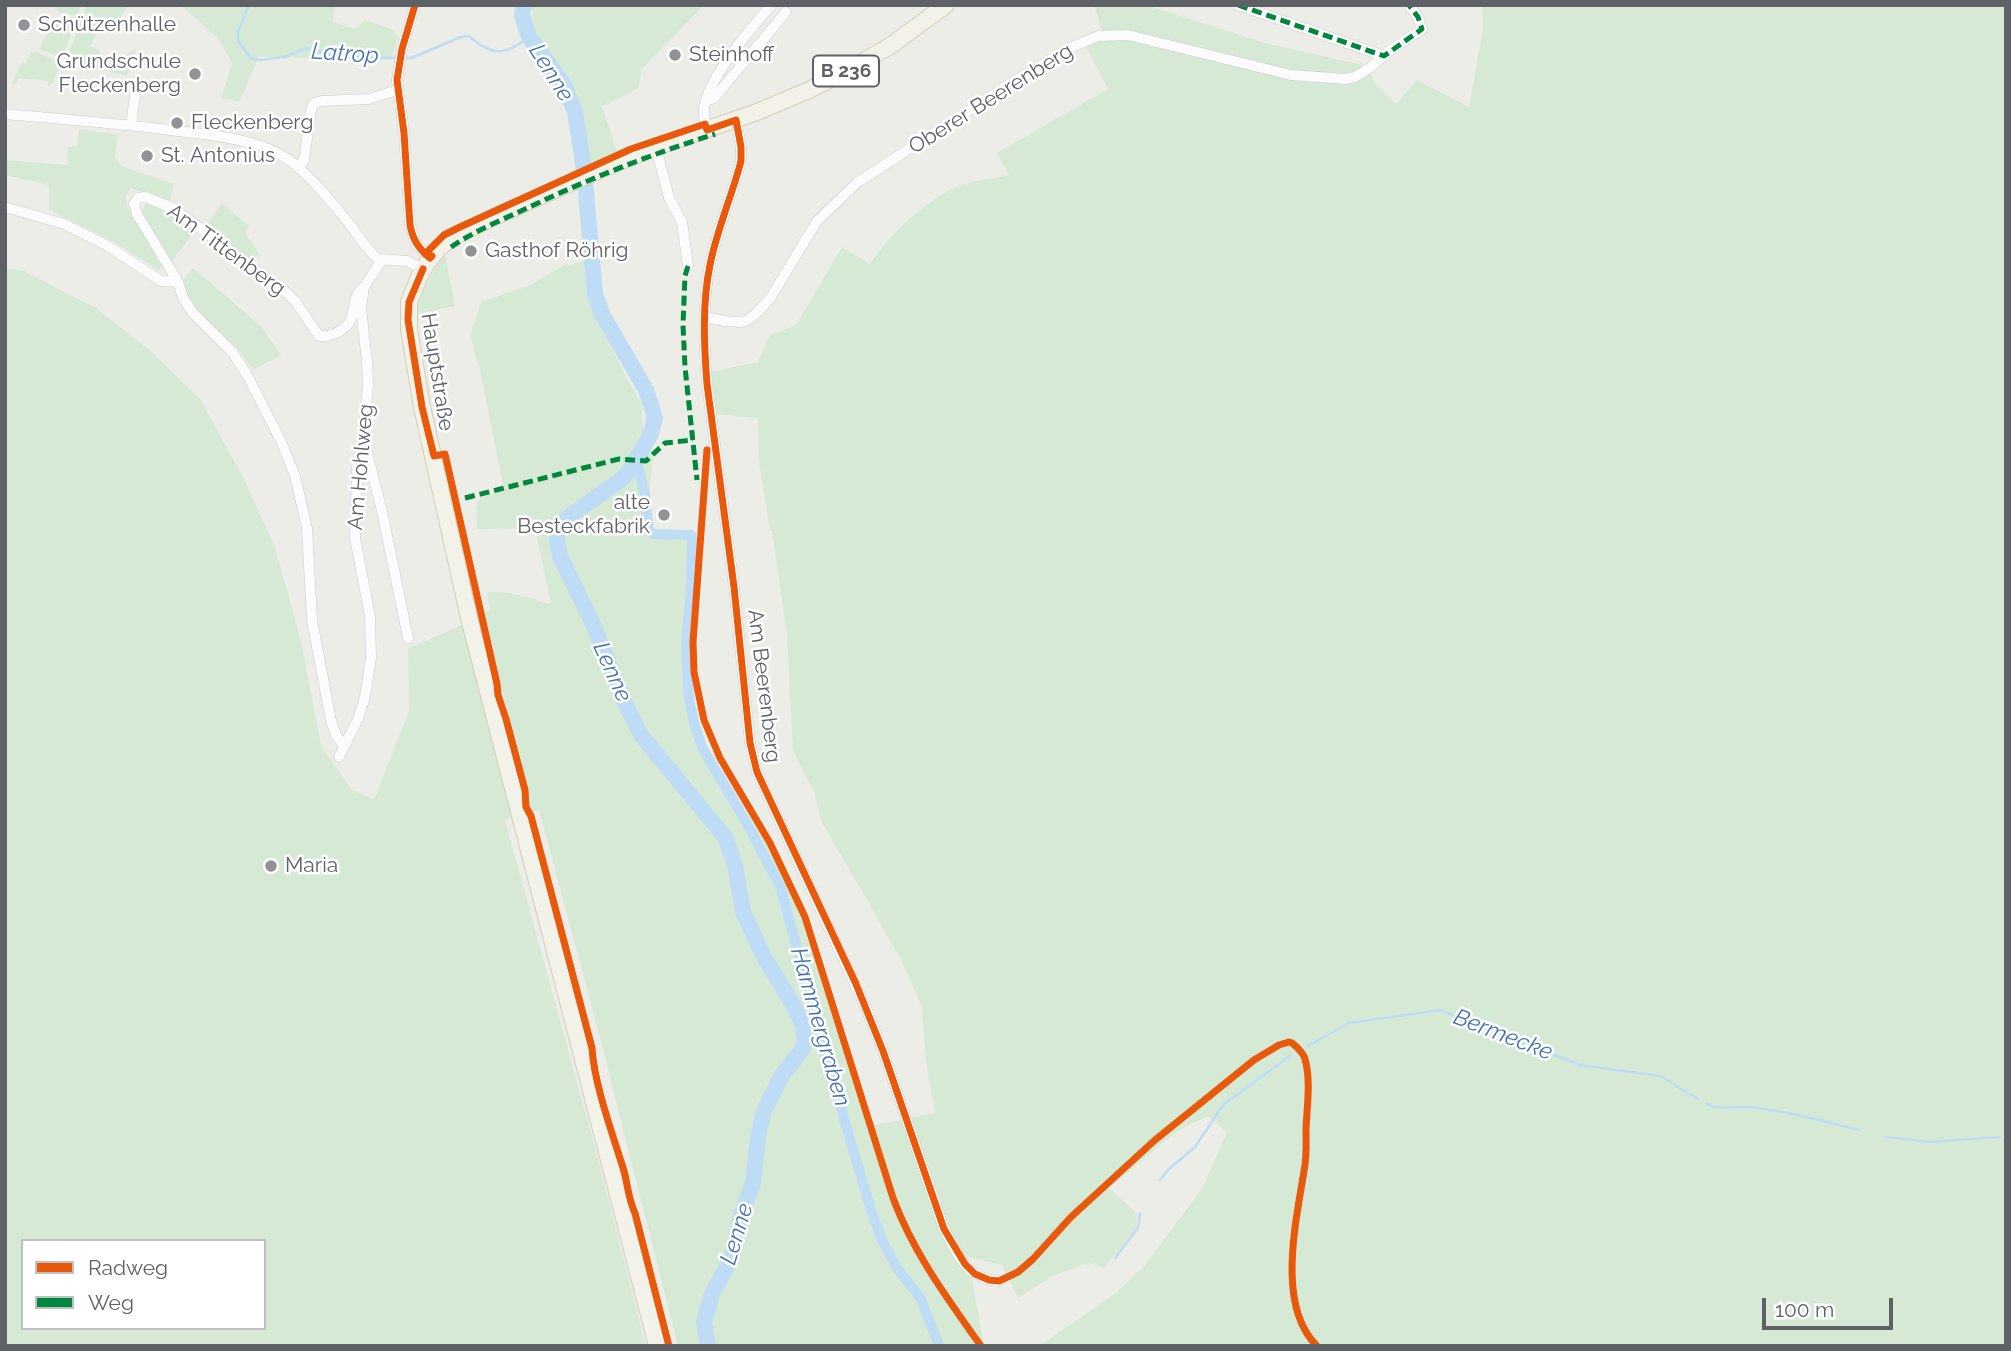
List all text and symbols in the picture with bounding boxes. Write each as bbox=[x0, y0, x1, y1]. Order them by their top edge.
place label: Schützenhalle bbox=[38, 12, 176, 38]
marker: Schützenhalle bbox=[16, 17, 32, 33]
water label: Latrop bbox=[310, 38, 380, 70]
street label: Oberer Beerenberg bbox=[904, 38, 1078, 160]
water label: Lenne bbox=[523, 39, 579, 107]
place label: Steinhoff bbox=[689, 42, 774, 68]
marker: Steinhoff bbox=[667, 47, 683, 63]
place label: Grundschule Fleckenberg bbox=[56, 49, 181, 99]
road number: B 236 bbox=[813, 55, 879, 86]
marker: Grundschule Fleckenberg bbox=[187, 66, 203, 82]
place label: Fleckenberg bbox=[191, 110, 313, 136]
marker: Fleckenberg bbox=[169, 115, 185, 131]
place label: St. Antonius bbox=[161, 143, 275, 169]
marker: St. Antonius bbox=[139, 148, 155, 164]
street label: Am Tittenberg bbox=[162, 199, 290, 301]
place label: Gasthof Röhrig bbox=[485, 238, 629, 264]
marker: Gasthof Röhrig bbox=[463, 243, 479, 259]
street label: Hauptstraße bbox=[415, 311, 459, 433]
street label: Am Hohlweg bbox=[343, 403, 379, 531]
place label: alte Besteckfabrik bbox=[517, 490, 650, 540]
marker: alte Besteckfabrik bbox=[656, 507, 672, 523]
street label: Am Beerenberg bbox=[742, 608, 786, 764]
water label: Lenne bbox=[587, 638, 637, 706]
place label: Maria bbox=[285, 853, 338, 879]
marker: Maria bbox=[263, 858, 279, 874]
water label: Hammergraben bbox=[784, 944, 856, 1110]
water label: Bermecke bbox=[1449, 1003, 1557, 1067]
water label: Lenne bbox=[715, 1200, 759, 1268]
legend bbox=[21, 1239, 266, 1330]
text: Radweg bbox=[88, 1255, 168, 1280]
scale bar bbox=[1766, 1284, 1897, 1328]
text: Weg bbox=[88, 1290, 134, 1315]
text: 100 m bbox=[1775, 1297, 1834, 1322]

